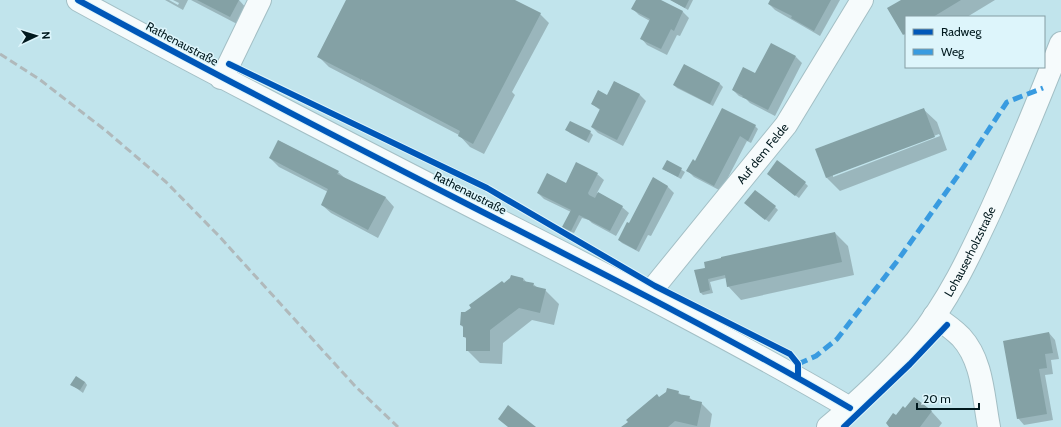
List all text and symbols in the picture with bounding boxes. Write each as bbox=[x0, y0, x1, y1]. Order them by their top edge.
north arrow bbox=[16, 16, 56, 56]
legend bbox=[905, 16, 1045, 68]
street label: Rathenaustraße bbox=[143, 18, 221, 69]
text: Radweg bbox=[941, 24, 982, 39]
text: N bbox=[39, 31, 53, 40]
text: Weg bbox=[941, 44, 965, 59]
street label: Auf dem Felde bbox=[733, 120, 792, 187]
street label: Rathenaustraße bbox=[431, 168, 509, 217]
street label: Lohauserholzstraße bbox=[941, 204, 999, 299]
scale bar bbox=[917, 385, 979, 411]
text: 20 m bbox=[923, 391, 951, 406]

